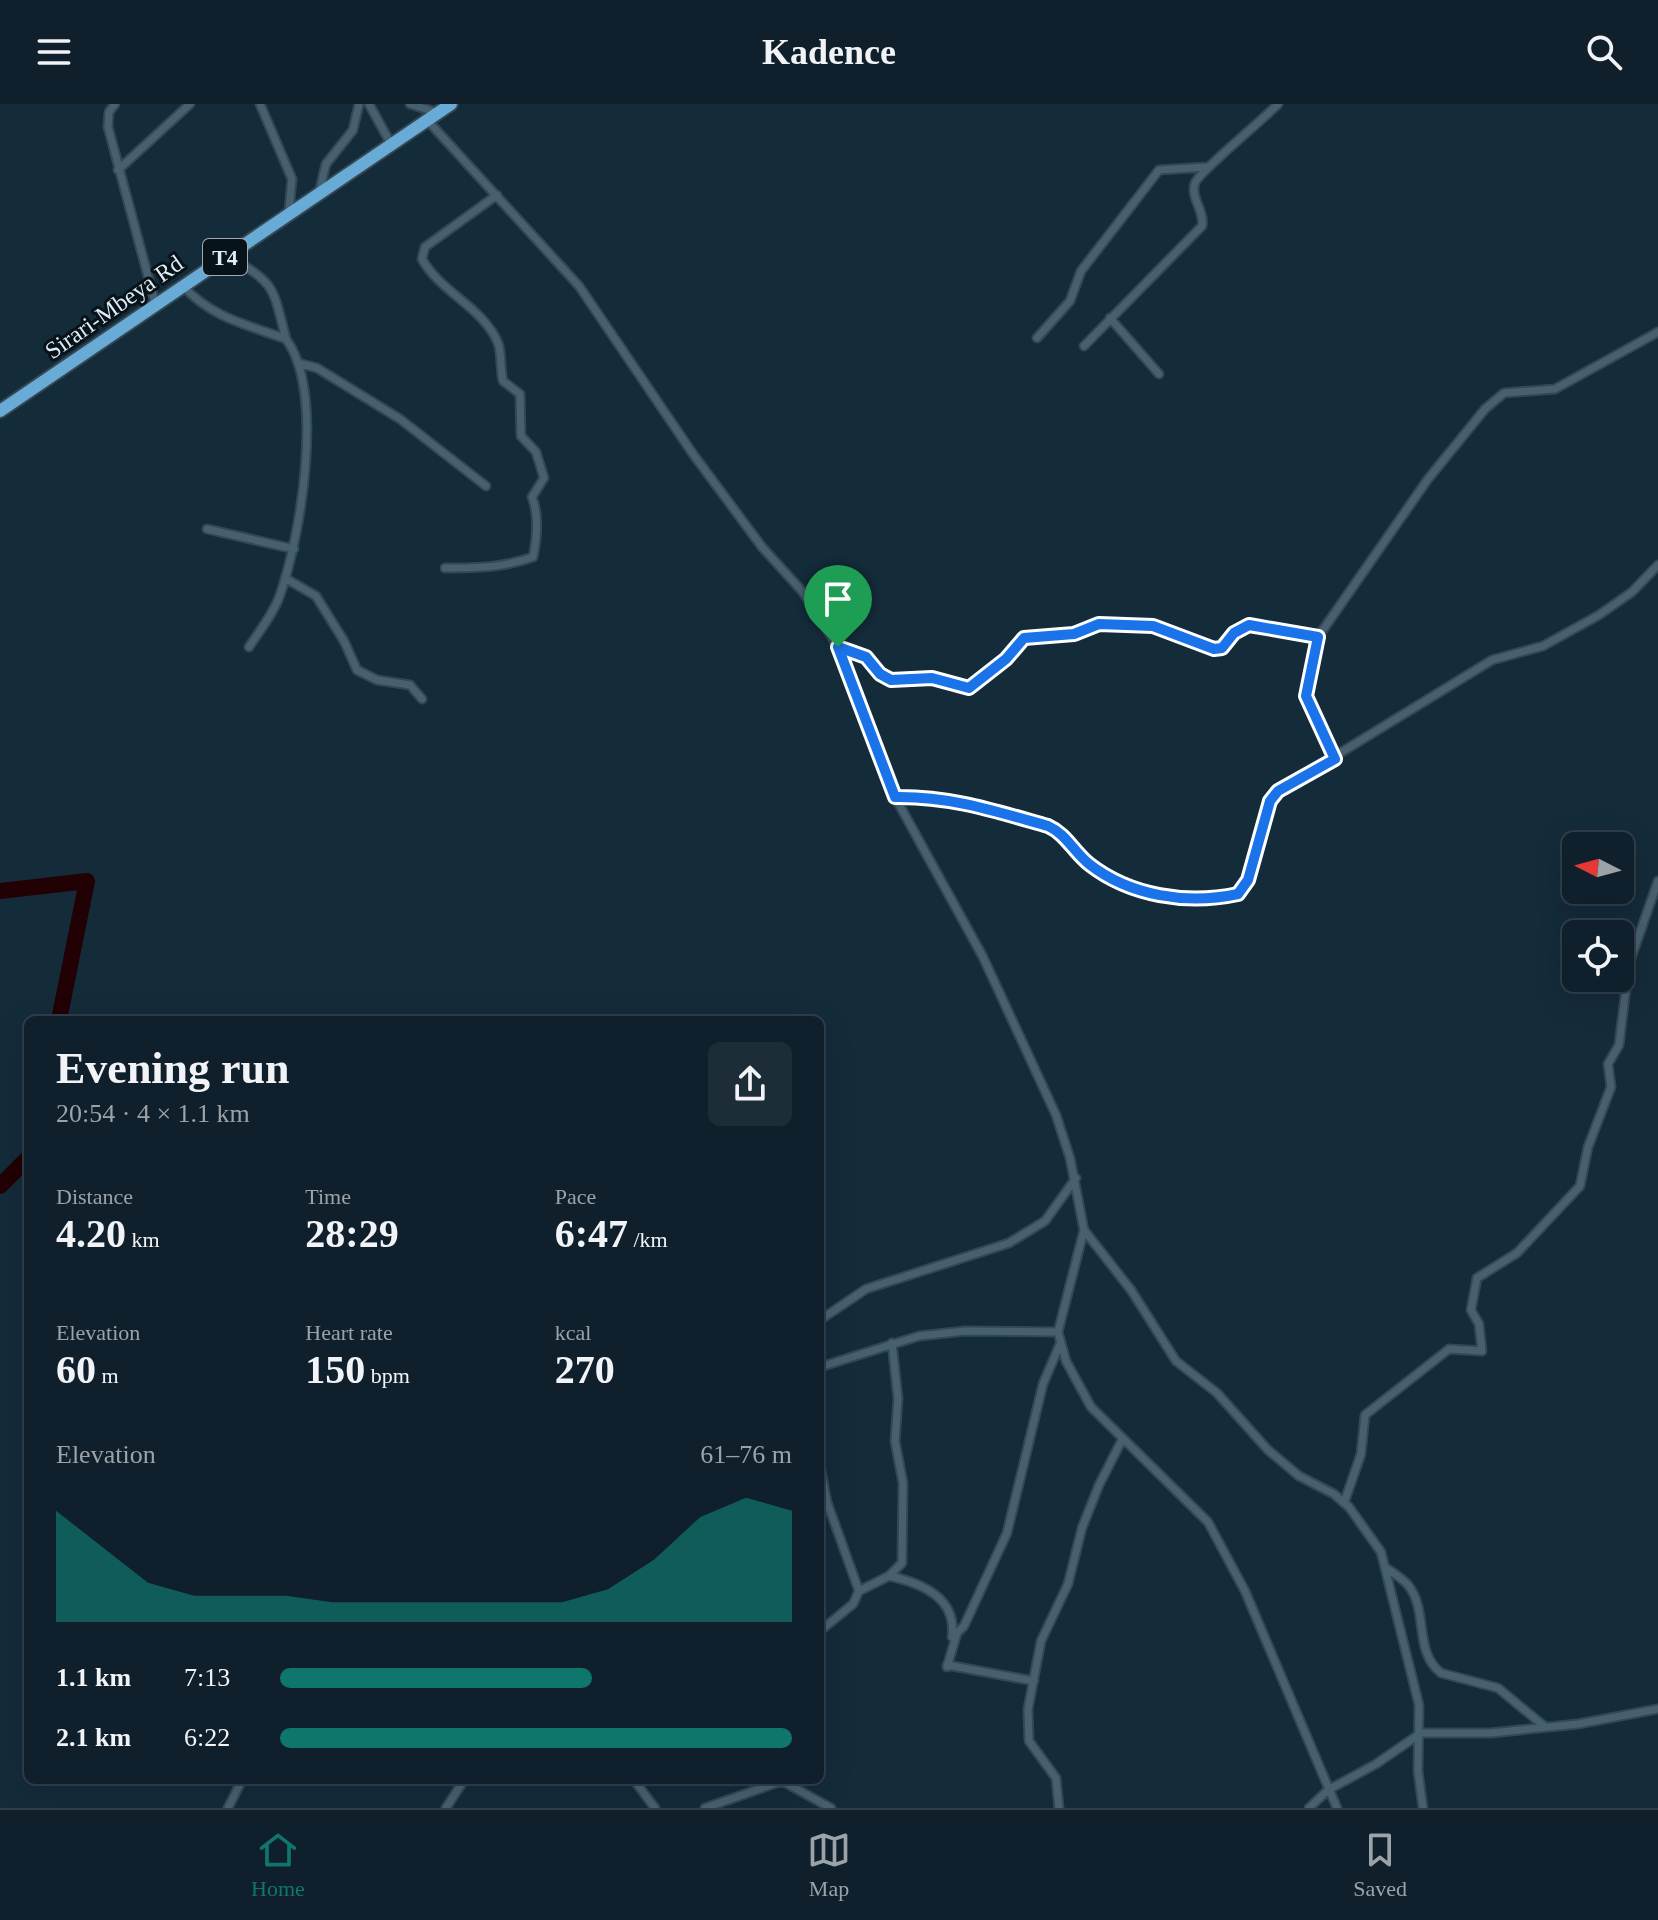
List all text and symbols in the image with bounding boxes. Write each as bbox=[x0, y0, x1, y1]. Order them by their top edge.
icon: menu bbox=[32, 30, 76, 74]
icon: search bbox=[1582, 30, 1626, 74]
text: Kadence bbox=[762, 32, 896, 72]
road number: T4 bbox=[203, 239, 247, 275]
street label: Sirari-Mbeya Rd bbox=[40, 250, 188, 364]
pin bbox=[804, 565, 872, 647]
icon: arrive bbox=[816, 577, 860, 621]
north arrow bbox=[1562, 832, 1634, 904]
map controls bbox=[1562, 832, 1634, 992]
button: locate bbox=[1562, 920, 1634, 992]
button: share bbox=[708, 1042, 792, 1126]
text: Evening run bbox=[56, 1044, 290, 1093]
text: 20:54 · 4 × 1.1 km bbox=[56, 1099, 250, 1128]
text: Distance bbox=[56, 1184, 133, 1209]
text: Time bbox=[305, 1184, 351, 1209]
text: Pace bbox=[555, 1184, 596, 1209]
text: 4.20 bbox=[56, 1211, 126, 1256]
text: 28:29 bbox=[305, 1211, 399, 1256]
text: 6:47 bbox=[555, 1211, 628, 1256]
text: km bbox=[126, 1227, 160, 1252]
text: /km bbox=[628, 1227, 668, 1252]
text: Elevation bbox=[56, 1320, 140, 1345]
text: Heart rate bbox=[305, 1320, 393, 1345]
text: kcal bbox=[555, 1320, 591, 1345]
text: 60 bbox=[56, 1347, 96, 1392]
text: 150 bbox=[305, 1347, 365, 1392]
text: 270 bbox=[555, 1347, 615, 1392]
text: m bbox=[96, 1363, 119, 1388]
text: bpm bbox=[365, 1363, 410, 1388]
text: Elevation bbox=[56, 1440, 156, 1469]
text: 61–76 m bbox=[700, 1440, 792, 1469]
text: 1.1 km bbox=[56, 1663, 131, 1692]
text: 7:13 bbox=[184, 1663, 230, 1692]
text: 2.1 km bbox=[56, 1723, 131, 1752]
text: 6:22 bbox=[184, 1723, 230, 1752]
tab: Home bbox=[251, 1828, 305, 1902]
tab: Map bbox=[807, 1828, 851, 1902]
tab: Saved bbox=[1353, 1828, 1407, 1902]

